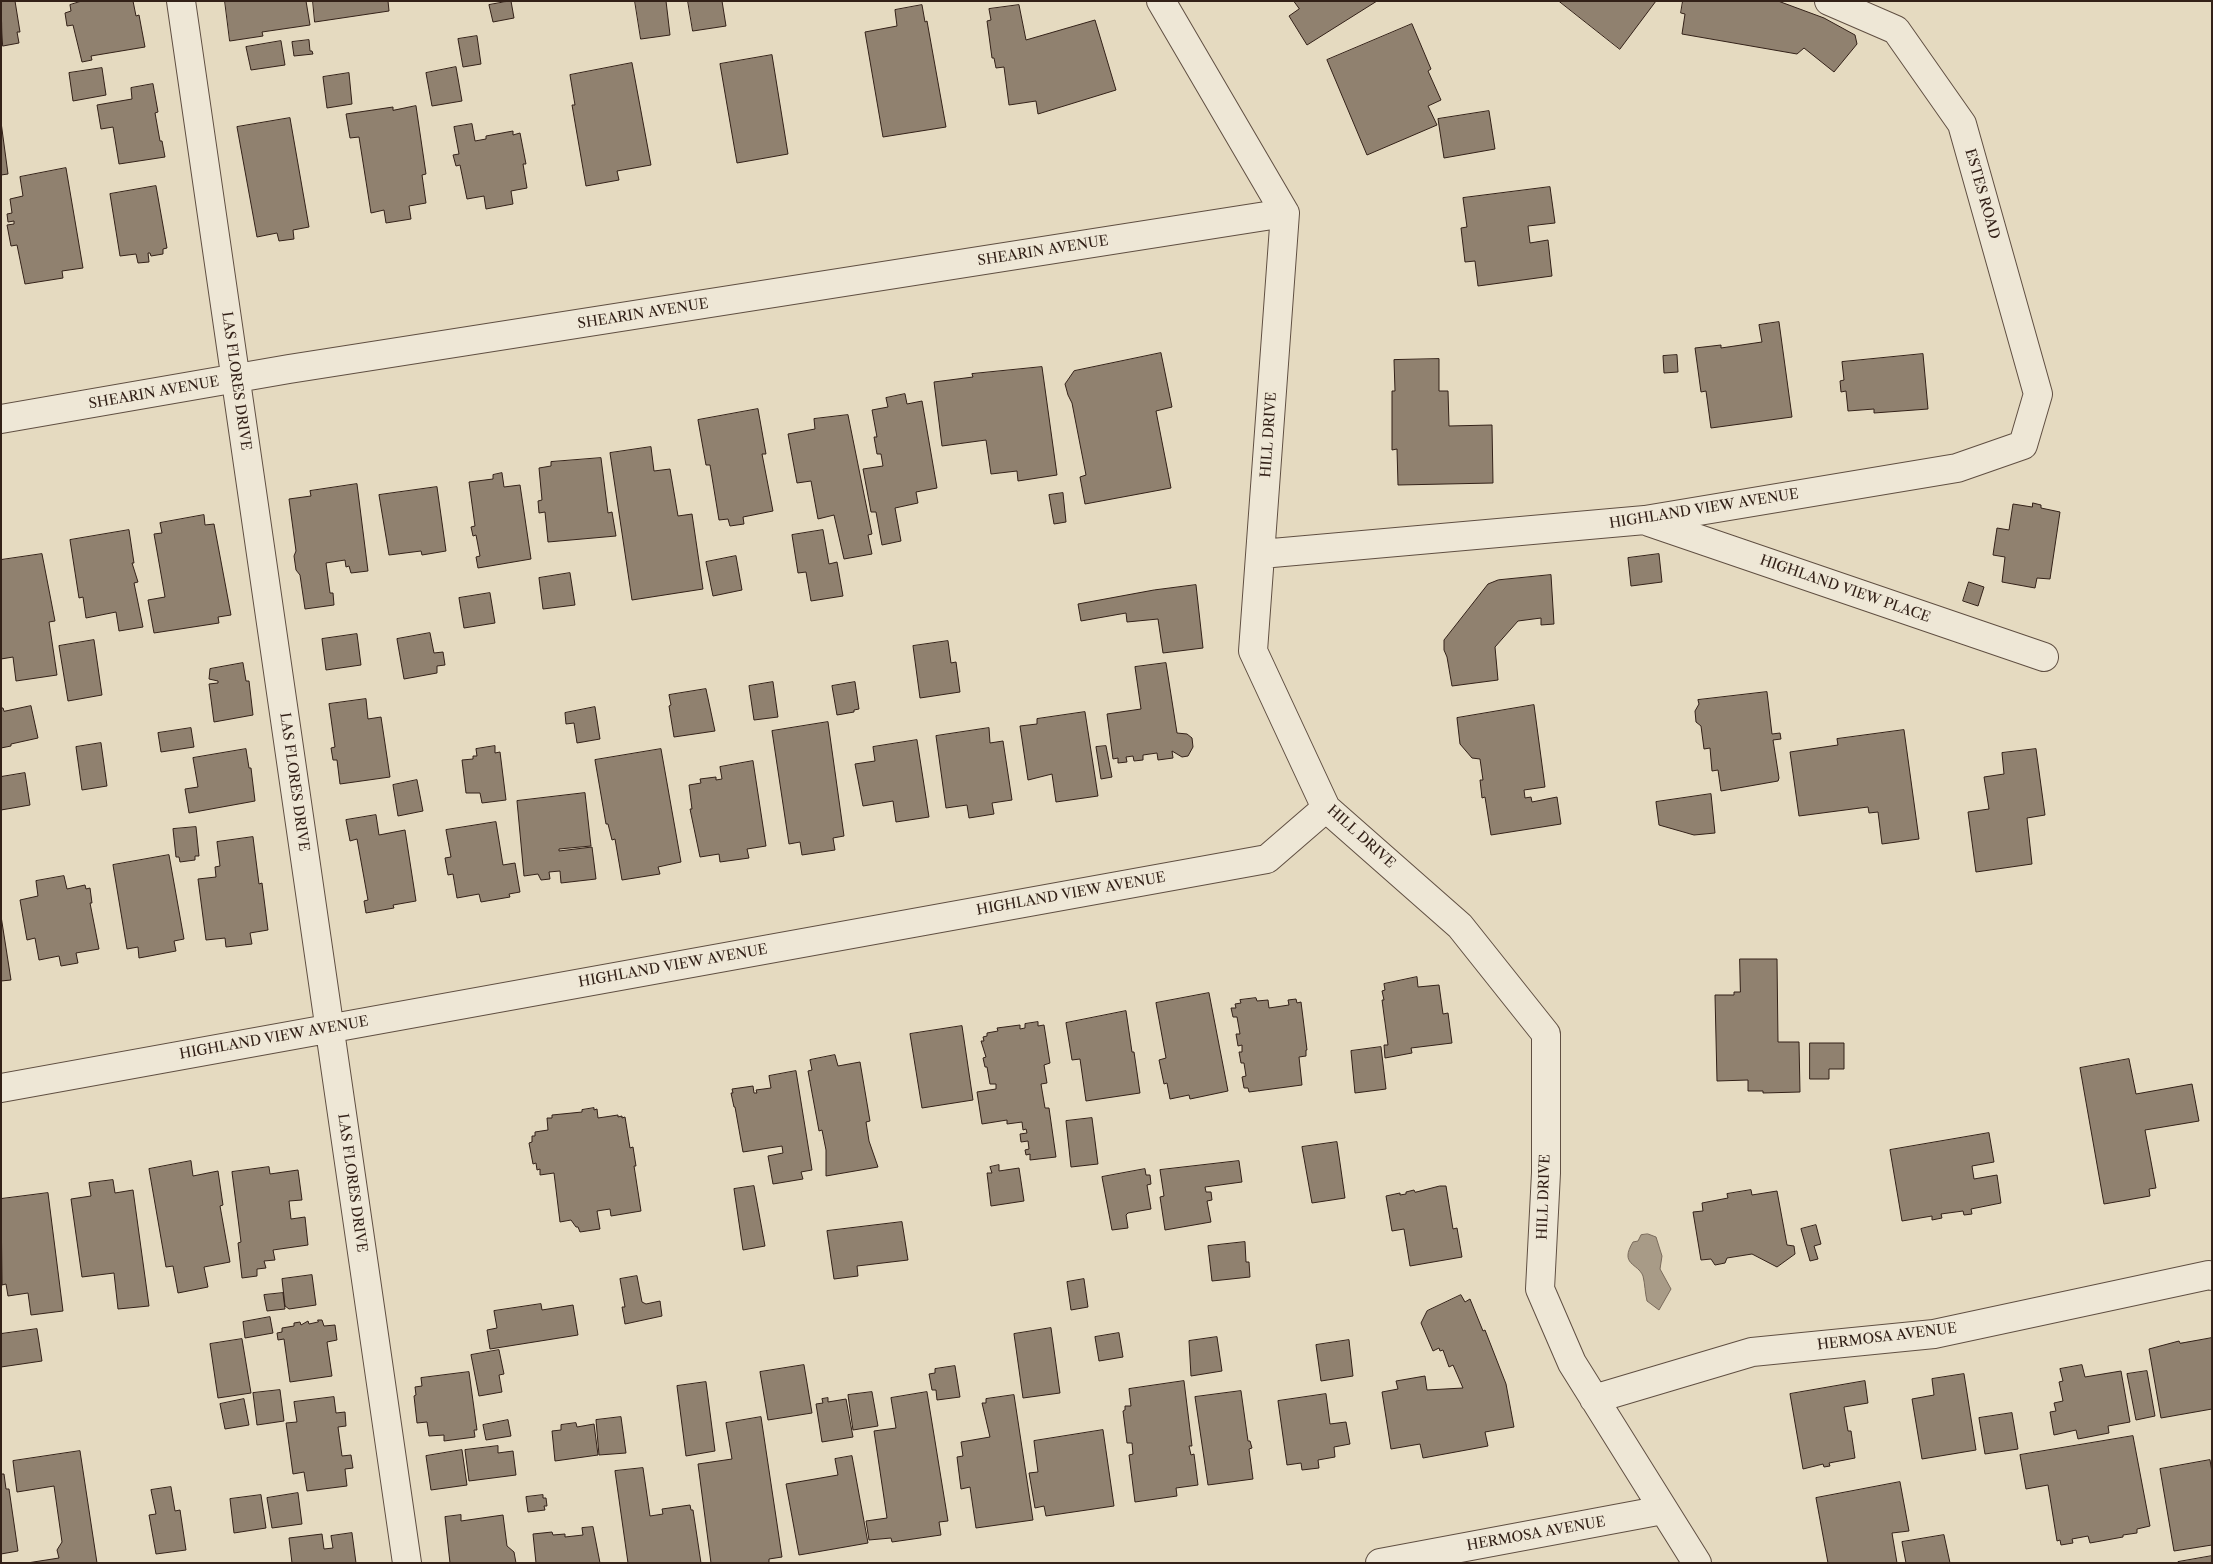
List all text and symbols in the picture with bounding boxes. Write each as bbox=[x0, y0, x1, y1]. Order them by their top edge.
street label: ESTES ROAD bbox=[1961, 147, 2003, 241]
street label: SHEARIN AVENUE bbox=[976, 232, 1110, 270]
street label: SHEARIN AVENUE bbox=[576, 295, 710, 333]
street label: LAS FLORES DRIVE bbox=[218, 311, 254, 451]
street label: SHEARIN AVENUE bbox=[87, 373, 221, 413]
street label: HILL DRIVE bbox=[1258, 392, 1280, 478]
street label: HIGHLAND VIEW AVENUE bbox=[1608, 486, 1800, 532]
street label: HIGHLAND VIEW PLACE bbox=[1757, 552, 1933, 626]
street label: LAS FLORES DRIVE bbox=[276, 712, 312, 852]
street label: HILL DRIVE bbox=[1324, 802, 1398, 872]
street label: HIGHLAND VIEW AVENUE bbox=[975, 869, 1167, 919]
street label: HIGHLAND VIEW AVENUE bbox=[577, 941, 769, 991]
street label: HIGHLAND VIEW AVENUE bbox=[178, 1013, 370, 1063]
street label: LAS FLORES DRIVE bbox=[334, 1113, 370, 1253]
street label: HILL DRIVE bbox=[1534, 1154, 1554, 1240]
street label: HERMOSA AVENUE bbox=[1816, 1320, 1958, 1354]
street label: HERMOSA AVENUE bbox=[1465, 1514, 1607, 1554]

